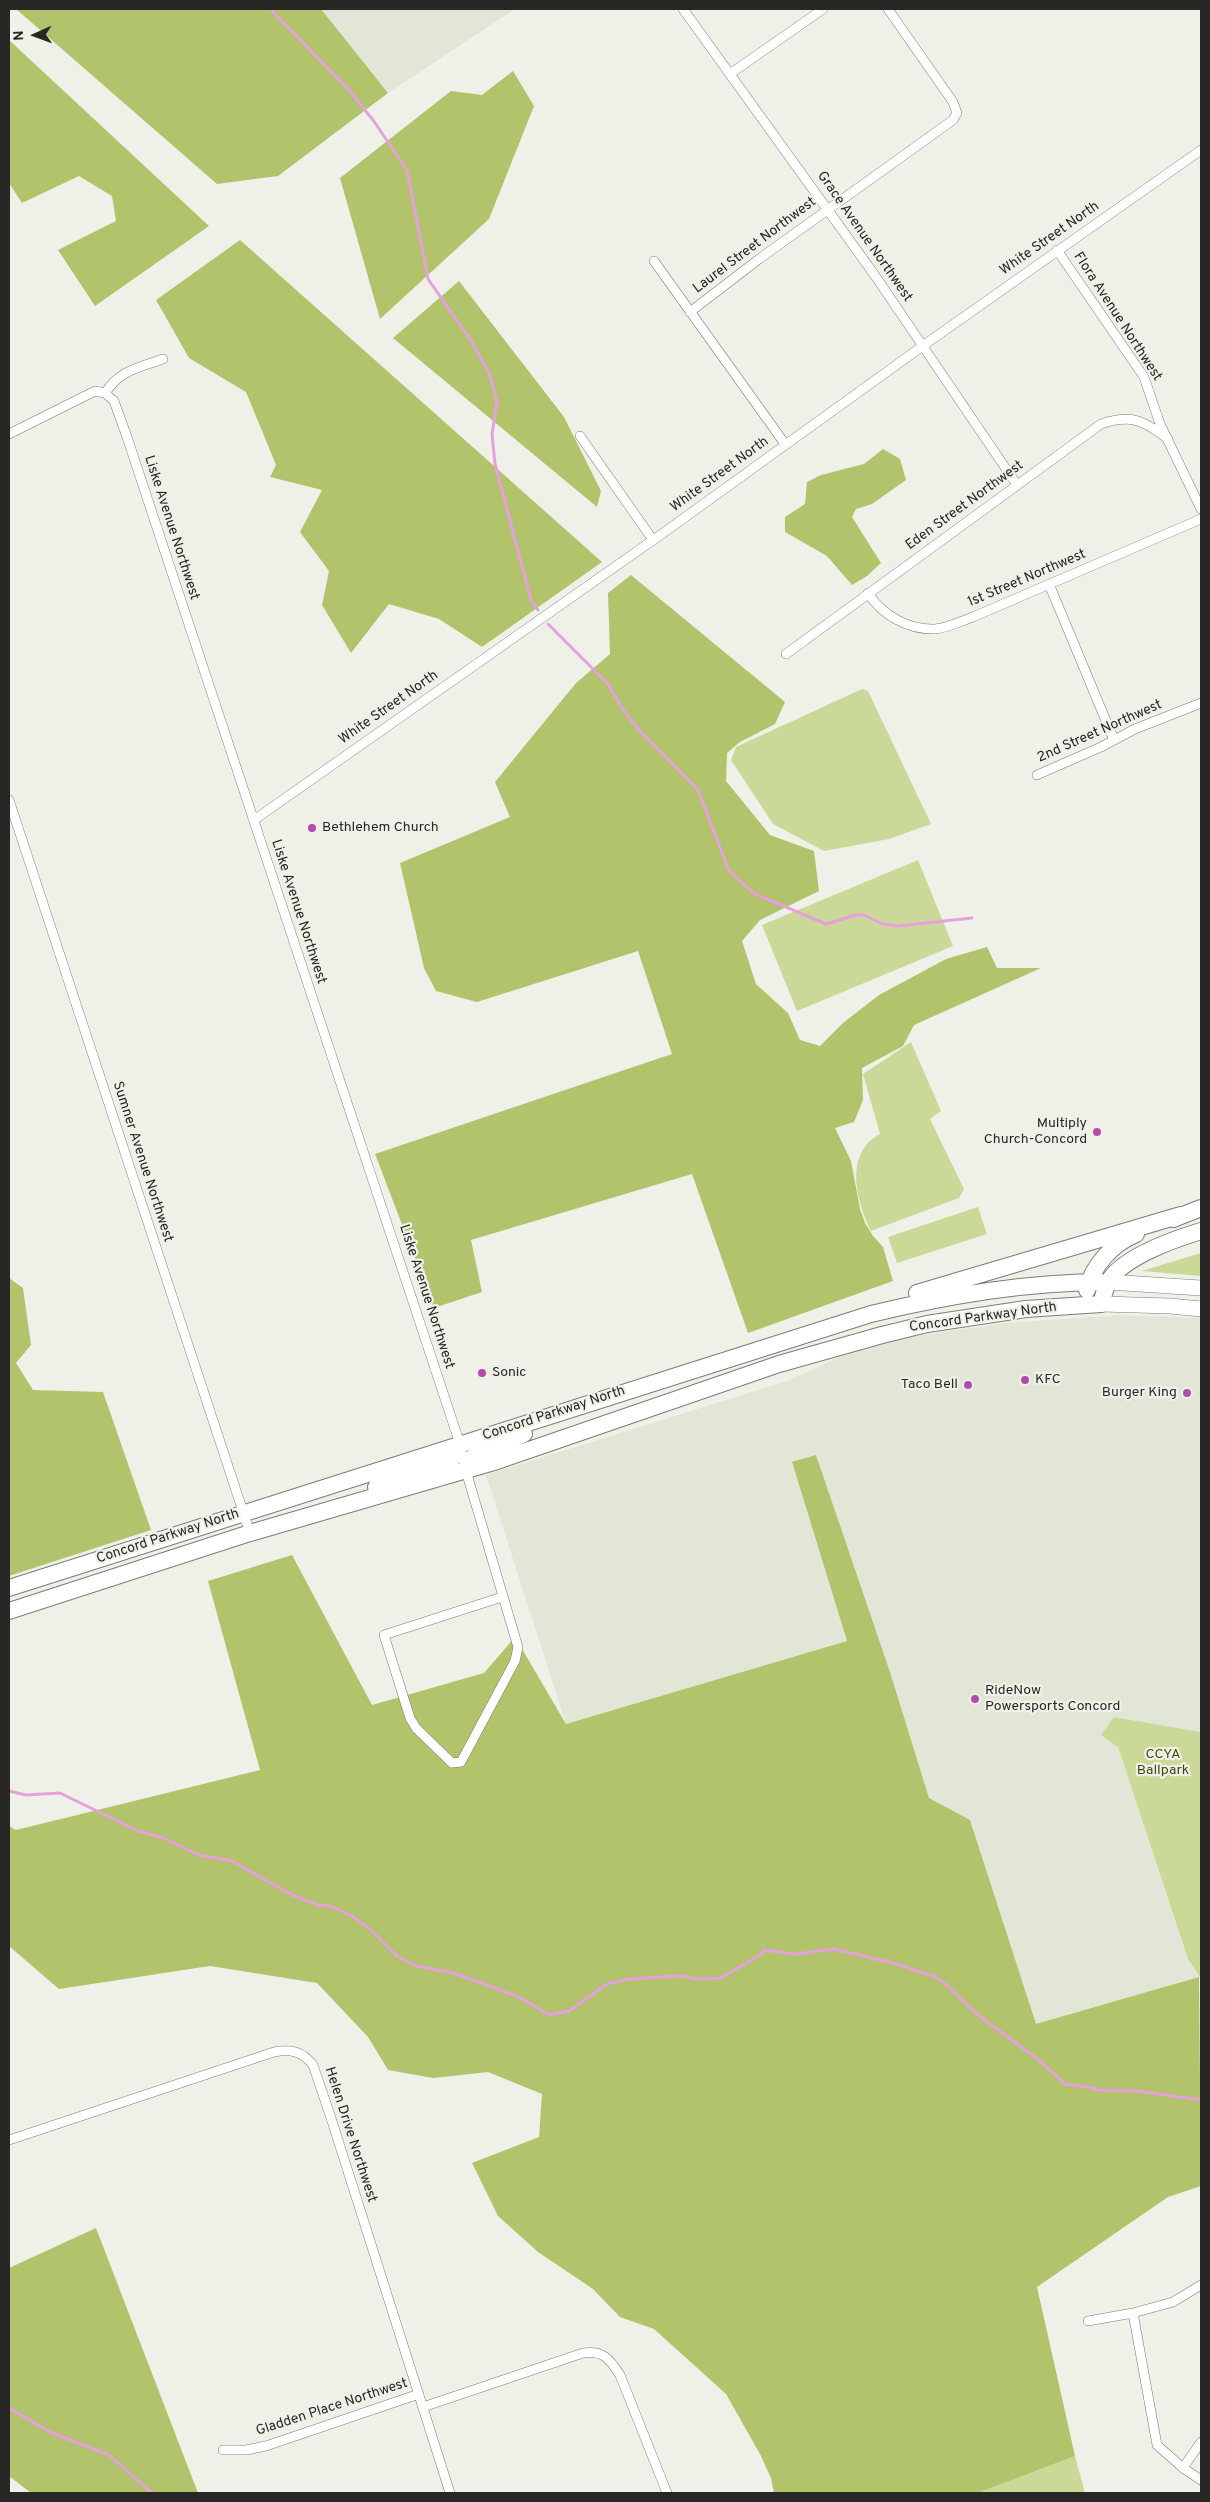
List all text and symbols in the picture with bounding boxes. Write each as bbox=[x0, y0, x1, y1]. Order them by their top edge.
north arrow bbox=[10, 10, 60, 60]
text: N bbox=[11, 30, 28, 41]
street label: Grace Avenue Northwest bbox=[813, 169, 915, 305]
street label: Laurel Street Northwest bbox=[690, 194, 820, 298]
street label: White Street North bbox=[997, 198, 1103, 280]
street label: Flora Avenue Northwest bbox=[1069, 249, 1165, 385]
street label: White Street North bbox=[668, 434, 772, 516]
street label: Liske Avenue Northwest bbox=[140, 454, 202, 602]
street label: Eden Street Northwest bbox=[903, 458, 1027, 554]
street label: 1st Street Northwest bbox=[965, 546, 1089, 612]
street label: White Street North bbox=[336, 667, 442, 749]
street label: 2nd Street Northwest bbox=[1035, 697, 1165, 767]
place label: Bethlehem Church bbox=[322, 820, 439, 836]
marker: Bethlehem Church bbox=[306, 822, 318, 834]
street label: Liske Avenue Northwest bbox=[267, 838, 329, 986]
street label: Sumner Avenue Northwest bbox=[108, 1079, 176, 1245]
place label: Multiply Church-Concord bbox=[984, 1116, 1087, 1148]
marker: Multiply Church-Concord bbox=[1091, 1126, 1103, 1138]
street label: Liske Avenue Northwest bbox=[395, 1223, 457, 1371]
street label: Concord Parkway North bbox=[908, 1299, 1058, 1337]
place label: Sonic bbox=[492, 1365, 526, 1381]
marker: Sonic bbox=[476, 1367, 488, 1379]
place label: KFC bbox=[1035, 1372, 1061, 1388]
marker: KFC bbox=[1019, 1374, 1031, 1386]
place label: Taco Bell bbox=[901, 1377, 958, 1393]
marker: Taco Bell bbox=[962, 1379, 974, 1391]
street label: Concord Parkway North bbox=[481, 1383, 627, 1445]
place label: Burger King bbox=[1102, 1385, 1177, 1401]
marker: Burger King bbox=[1181, 1387, 1193, 1399]
street label: Concord Parkway North bbox=[95, 1506, 241, 1568]
place label: RideNow Powersports Concord bbox=[985, 1683, 1120, 1715]
marker: RideNow Powersports Concord bbox=[969, 1693, 981, 1705]
park label: CCYA Ballpark bbox=[1137, 1747, 1189, 1780]
street label: Helen Drive Northwest bbox=[320, 2065, 380, 2205]
street label: Gladden Place Northwest bbox=[254, 2376, 410, 2440]

